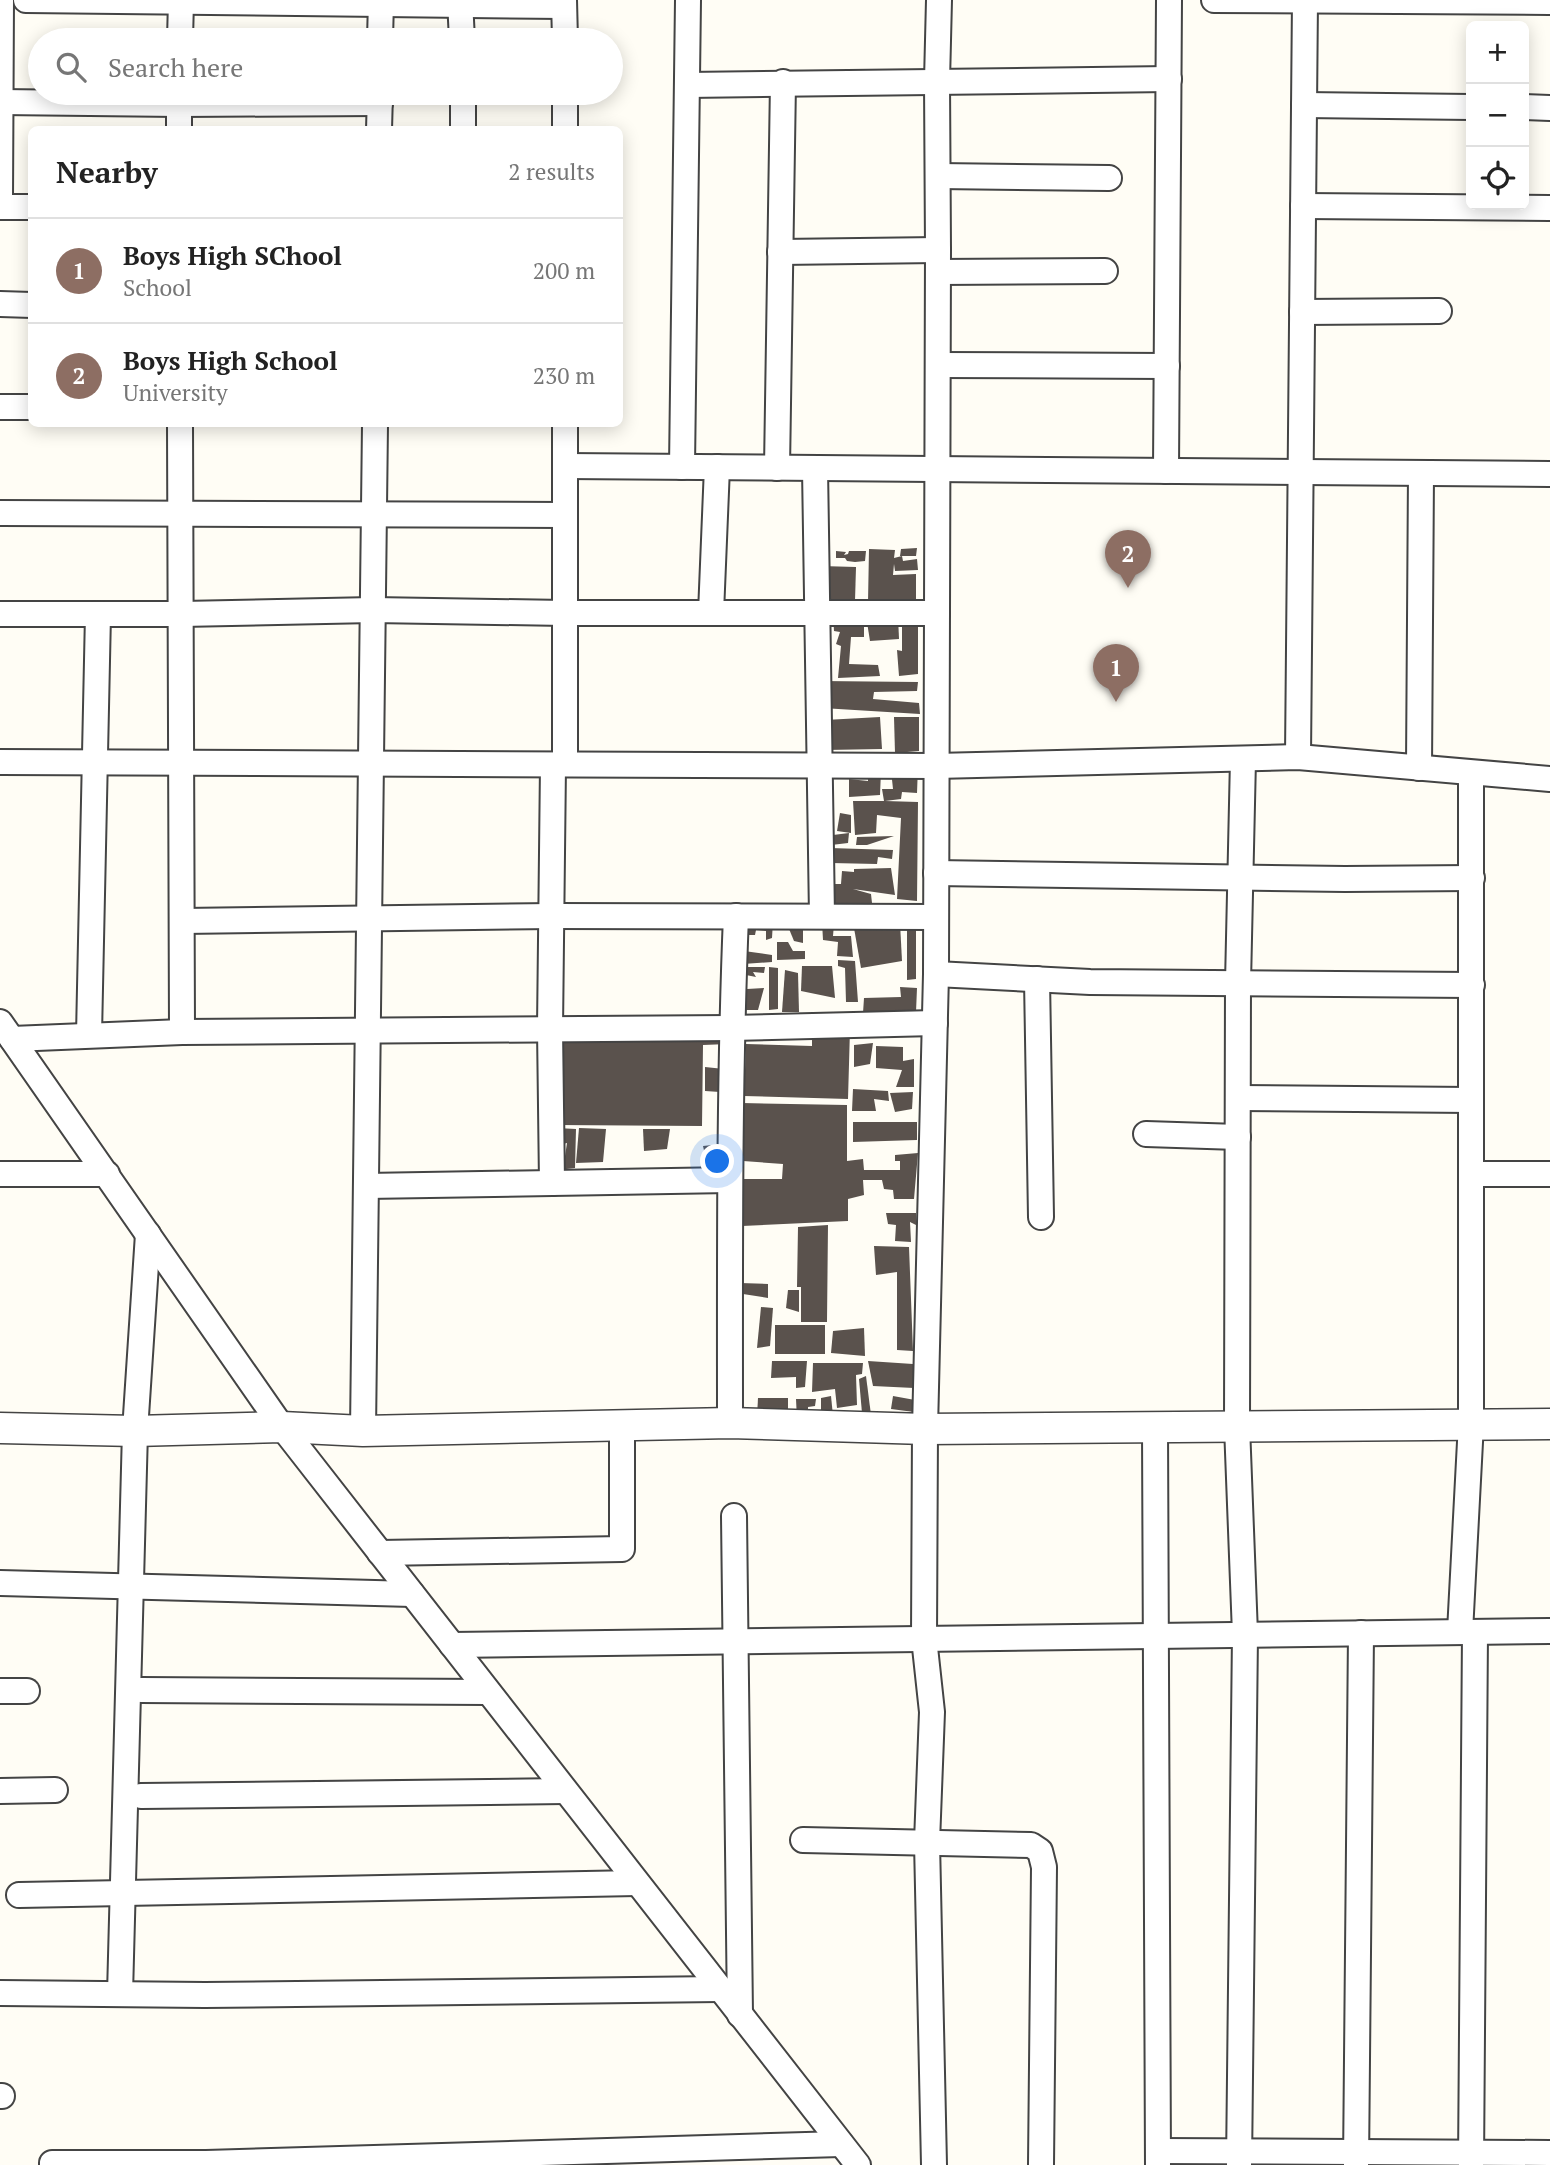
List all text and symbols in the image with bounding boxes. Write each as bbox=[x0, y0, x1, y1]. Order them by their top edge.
map controls bbox=[1466, 21, 1529, 210]
button: + bbox=[1466, 21, 1529, 84]
search box bbox=[28, 28, 623, 105]
icon: search bbox=[52, 48, 90, 86]
text: Search here bbox=[108, 50, 243, 84]
button: − bbox=[1466, 84, 1529, 147]
button: locate bbox=[1466, 147, 1529, 210]
text: Nearby bbox=[56, 152, 158, 192]
text: 2 results bbox=[508, 156, 595, 187]
text: Boys High SChool bbox=[123, 238, 342, 272]
text: 1 bbox=[73, 255, 86, 286]
text: 200 m bbox=[533, 255, 595, 286]
text: School bbox=[123, 272, 192, 303]
text: Boys High School bbox=[123, 343, 338, 377]
text: 2 bbox=[73, 360, 86, 391]
text: 230 m bbox=[533, 360, 595, 391]
text: University bbox=[123, 377, 228, 408]
pin: 2 bbox=[1105, 530, 1151, 588]
pin: 1 bbox=[1093, 644, 1139, 702]
your location bbox=[700, 1144, 734, 1178]

